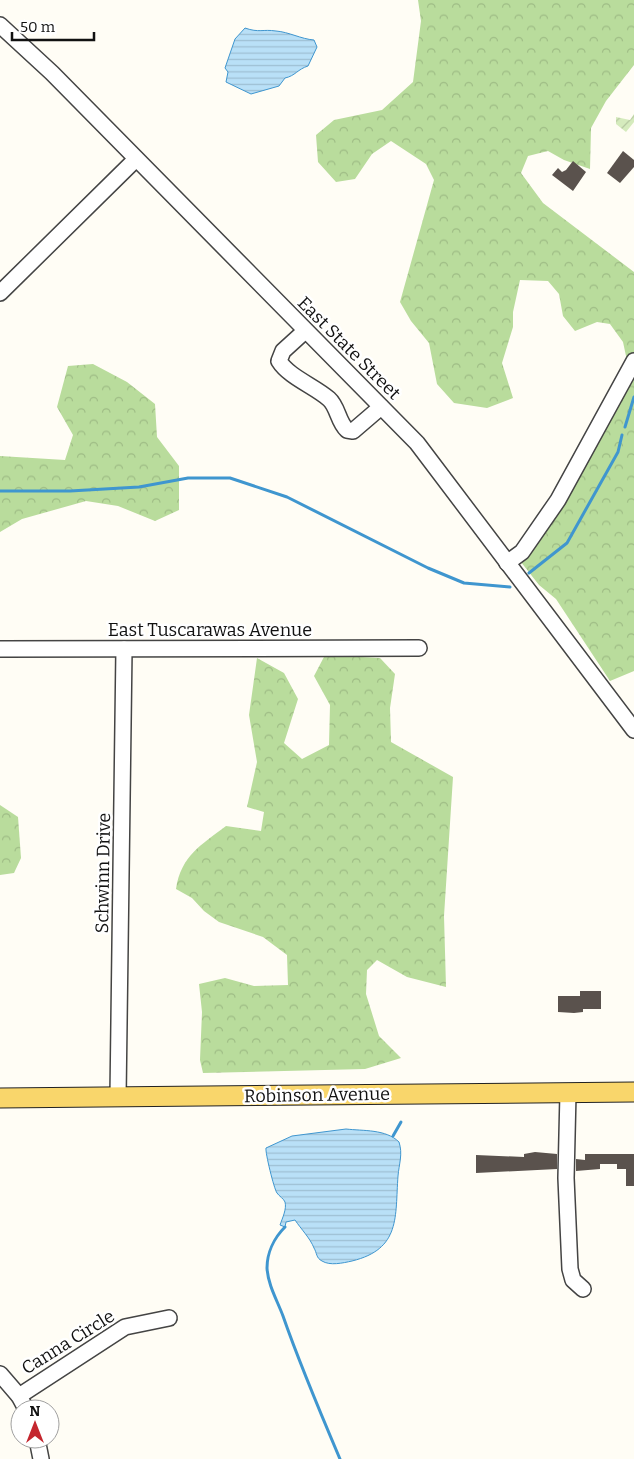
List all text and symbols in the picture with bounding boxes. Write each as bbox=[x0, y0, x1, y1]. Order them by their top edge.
scale bar bbox=[12, 10, 95, 42]
text: 50 m bbox=[20, 18, 56, 36]
street label: East State Street bbox=[293, 292, 405, 404]
street label: East Tuscarawas Avenue bbox=[108, 619, 312, 641]
street label: Schwinn Drive bbox=[91, 813, 115, 933]
street label: Robinson Avenue bbox=[244, 1083, 390, 1107]
street label: Canna Circle bbox=[18, 1305, 118, 1379]
north arrow bbox=[10, 1399, 60, 1449]
text: N bbox=[30, 1403, 41, 1420]

